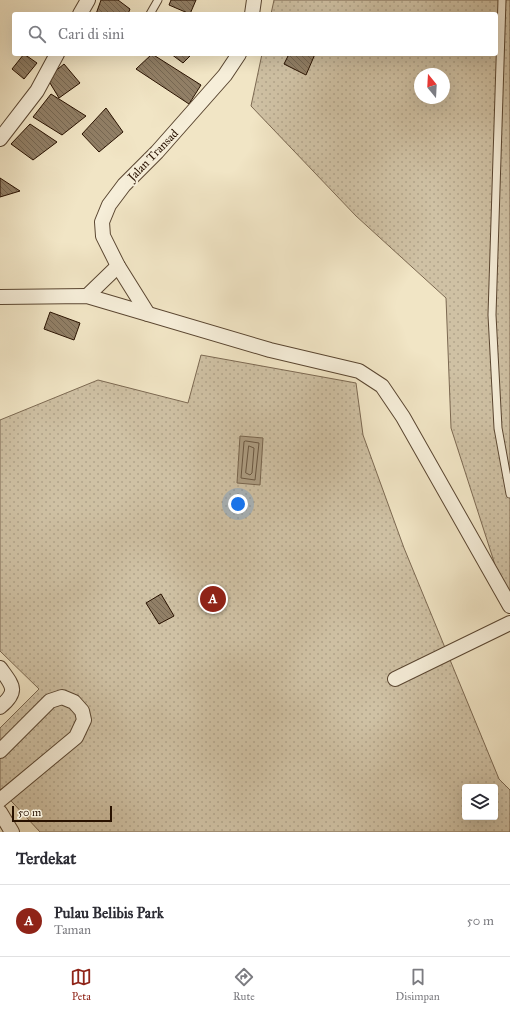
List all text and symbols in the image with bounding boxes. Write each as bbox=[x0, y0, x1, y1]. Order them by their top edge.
search box bbox=[12, 12, 498, 56]
icon: search bbox=[26, 23, 48, 45]
text: Cari di sini bbox=[58, 25, 124, 43]
north arrow bbox=[414, 68, 450, 104]
street label: Jalan Transad bbox=[123, 126, 182, 186]
your location bbox=[228, 494, 248, 514]
pin: A bbox=[200, 584, 226, 614]
map controls bbox=[462, 784, 498, 820]
button: layers bbox=[462, 784, 498, 820]
scale bar bbox=[12, 804, 112, 823]
text: 50 m bbox=[18, 806, 41, 819]
text: Terdekat bbox=[16, 848, 76, 869]
text: Pulau Belibis Park bbox=[54, 904, 164, 922]
text: A bbox=[25, 913, 33, 929]
text: 50 m bbox=[467, 913, 494, 929]
text: Taman bbox=[54, 922, 91, 938]
tab: Peta bbox=[70, 966, 92, 1003]
tab: Rute bbox=[233, 966, 255, 1003]
tab: Disimpan bbox=[396, 966, 440, 1003]

